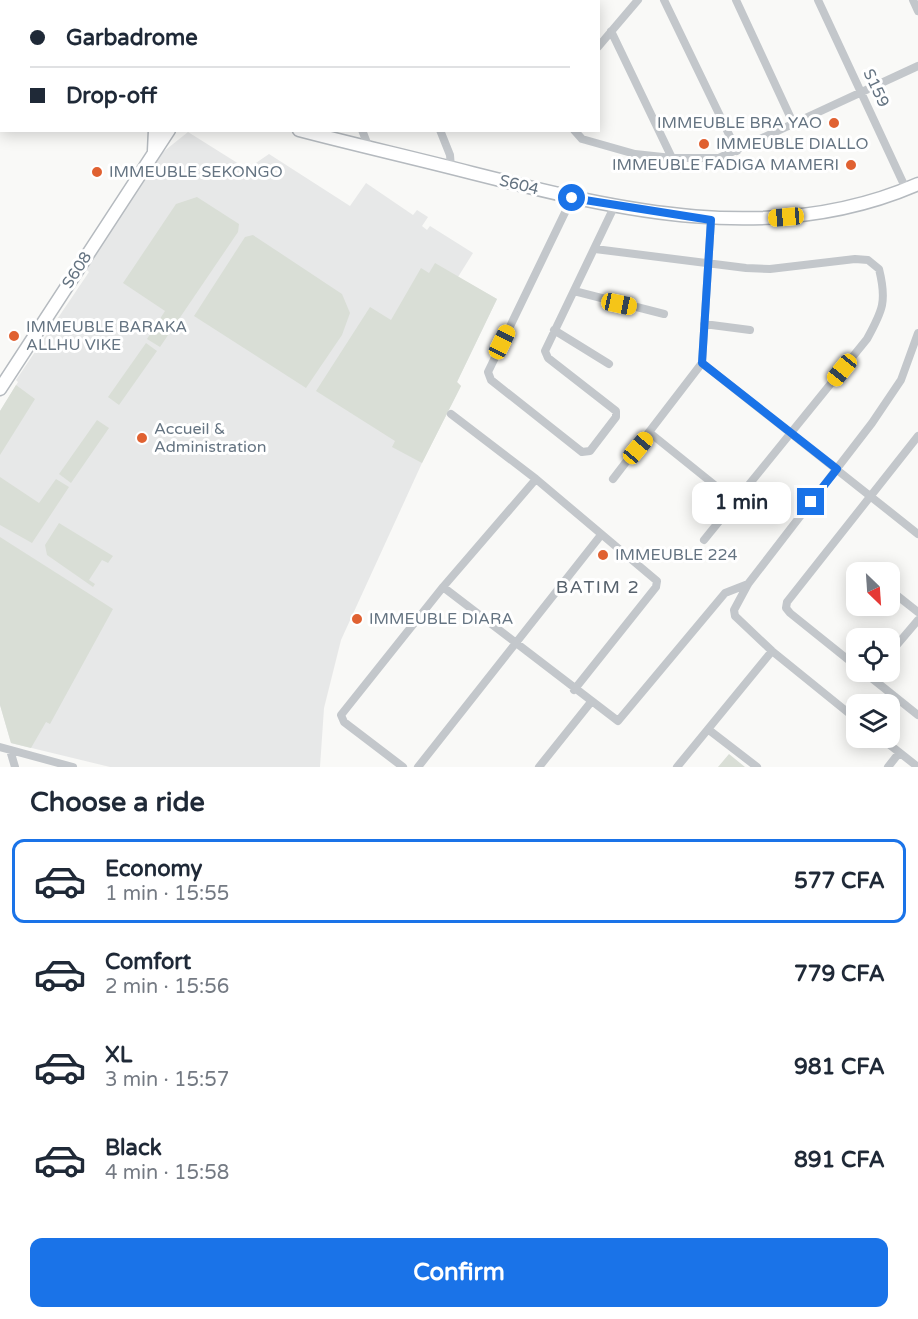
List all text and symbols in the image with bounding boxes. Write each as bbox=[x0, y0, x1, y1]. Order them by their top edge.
text: Garbadrome bbox=[66, 25, 198, 51]
street label: S159 bbox=[858, 66, 894, 110]
text: Drop-off bbox=[66, 83, 157, 109]
place label: IMMEUBLE BRA YAO bbox=[657, 113, 822, 133]
marker: IMMEUBLE BRA YAO bbox=[827, 116, 841, 130]
place label: IMMEUBLE DIALLO bbox=[716, 134, 868, 154]
marker: IMMEUBLE DIALLO bbox=[697, 137, 711, 151]
place label: IMMEUBLE FADIGA MAMERI bbox=[612, 155, 839, 175]
marker: IMMEUBLE FADIGA MAMERI bbox=[844, 158, 858, 172]
place label: IMMEUBLE SEKONGO bbox=[109, 162, 283, 182]
marker: IMMEUBLE SEKONGO bbox=[90, 165, 104, 179]
street label: S604 bbox=[497, 170, 541, 200]
route start bbox=[558, 184, 585, 211]
car bbox=[767, 206, 805, 228]
street label: S608 bbox=[58, 248, 96, 292]
car bbox=[600, 291, 638, 317]
place label: IMMEUBLE BARAKA ALLHU VIKE bbox=[26, 317, 187, 355]
car bbox=[486, 322, 518, 362]
marker: IMMEUBLE BARAKA ALLHU VIKE bbox=[7, 329, 21, 343]
car bbox=[824, 350, 860, 390]
place label: Accueil & Administration bbox=[154, 419, 266, 457]
car bbox=[620, 428, 656, 468]
marker: Accueil & Administration bbox=[135, 431, 149, 445]
callout: 1 min bbox=[691, 481, 790, 523]
route end bbox=[797, 488, 824, 515]
text: 1 min bbox=[715, 491, 768, 515]
place label: IMMEUBLE 224 bbox=[615, 545, 738, 565]
marker: IMMEUBLE 224 bbox=[596, 548, 610, 562]
north arrow bbox=[846, 562, 900, 616]
map controls bbox=[846, 562, 900, 748]
district label: BATIM 2 bbox=[556, 576, 640, 598]
place label: IMMEUBLE DIARA bbox=[369, 609, 513, 629]
marker: IMMEUBLE DIARA bbox=[350, 612, 364, 626]
button: locate bbox=[846, 628, 900, 682]
button: layers bbox=[846, 694, 900, 748]
text: Choose a ride bbox=[30, 786, 205, 819]
icon: car bbox=[33, 854, 87, 908]
text: Economy bbox=[105, 856, 202, 882]
text: 577 CFA bbox=[794, 868, 885, 894]
text: 1 min · 15:55 bbox=[105, 882, 229, 906]
icon: car bbox=[33, 947, 87, 1001]
text: Comfort bbox=[105, 949, 191, 975]
text: 779 CFA bbox=[794, 961, 885, 987]
text: 2 min · 15:56 bbox=[105, 975, 229, 999]
icon: car bbox=[33, 1040, 87, 1094]
text: XL bbox=[105, 1042, 132, 1068]
text: 981 CFA bbox=[794, 1054, 885, 1080]
text: 3 min · 15:57 bbox=[105, 1068, 229, 1092]
icon: car bbox=[33, 1133, 87, 1187]
text: Black bbox=[105, 1135, 162, 1161]
text: 891 CFA bbox=[794, 1147, 885, 1173]
text: 4 min · 15:58 bbox=[105, 1161, 229, 1185]
button: Confirm bbox=[30, 1238, 888, 1307]

